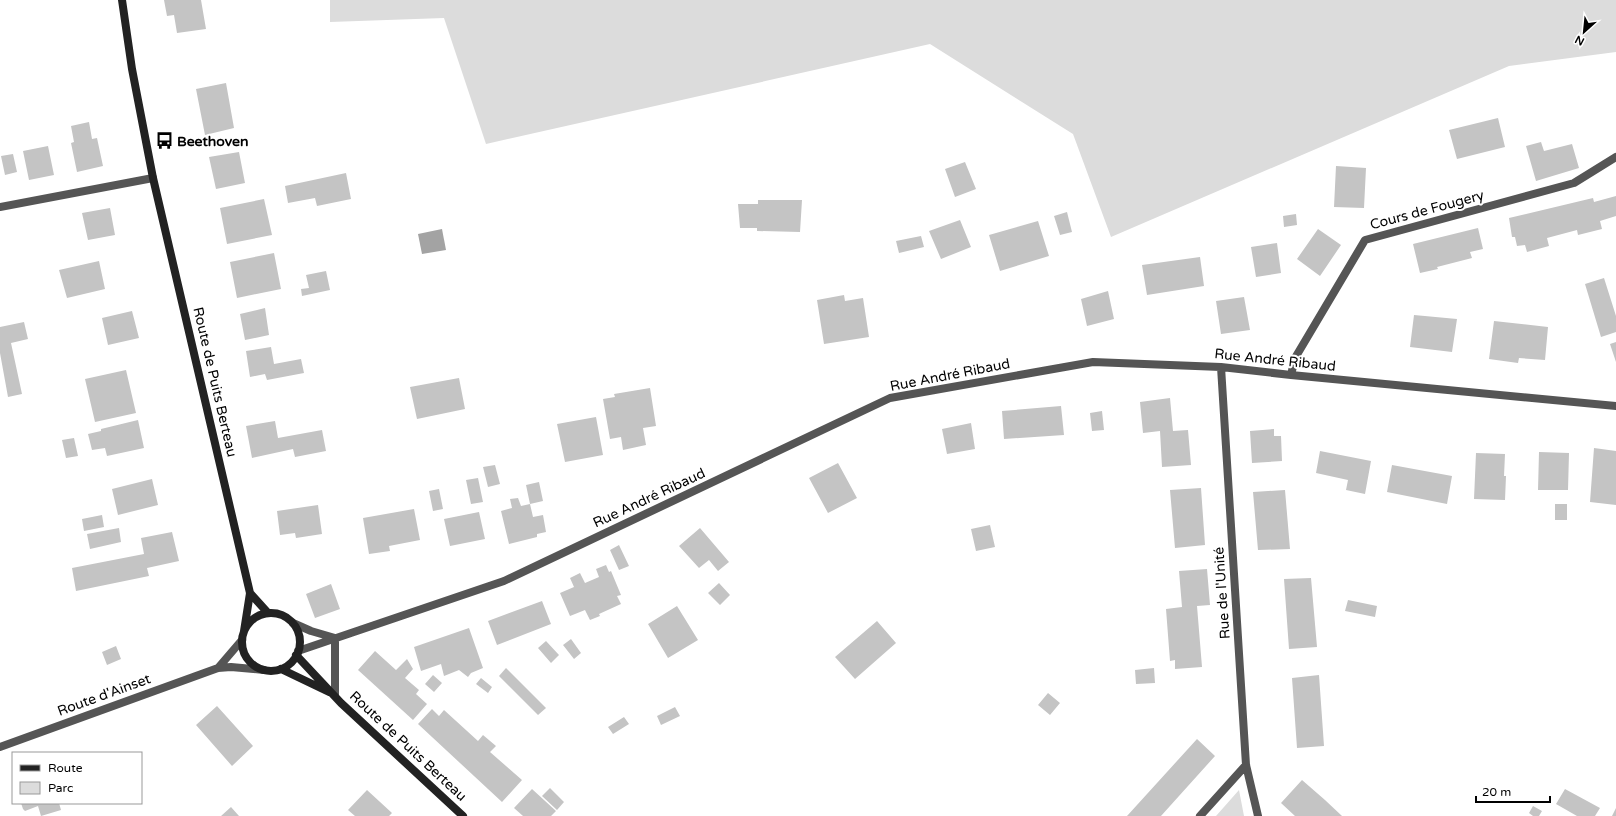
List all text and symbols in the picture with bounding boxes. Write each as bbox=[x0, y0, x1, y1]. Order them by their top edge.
north arrow bbox=[1564, 12, 1604, 52]
text: N bbox=[1573, 33, 1587, 48]
bus stop icon: Beethoven bbox=[154, 131, 174, 151]
place label: Beethoven bbox=[177, 133, 249, 150]
street label: Cours de Fougery bbox=[1368, 186, 1486, 233]
street label: Route de Puits Berteau bbox=[189, 305, 241, 459]
street label: Rue André Ribaud bbox=[1213, 345, 1337, 375]
street label: Rue André Ribaud bbox=[889, 355, 1011, 395]
street label: Rue André Ribaud bbox=[590, 465, 708, 531]
street label: Rue de l'Unité bbox=[1210, 546, 1234, 640]
street label: Route d'Ainset bbox=[55, 670, 154, 720]
street label: Route de Puits Berteau bbox=[346, 687, 470, 805]
legend bbox=[12, 752, 142, 804]
text: Route bbox=[48, 761, 83, 775]
scale bar bbox=[1476, 778, 1550, 804]
text: Parc bbox=[48, 781, 73, 795]
text: 20 m bbox=[1482, 785, 1511, 799]

